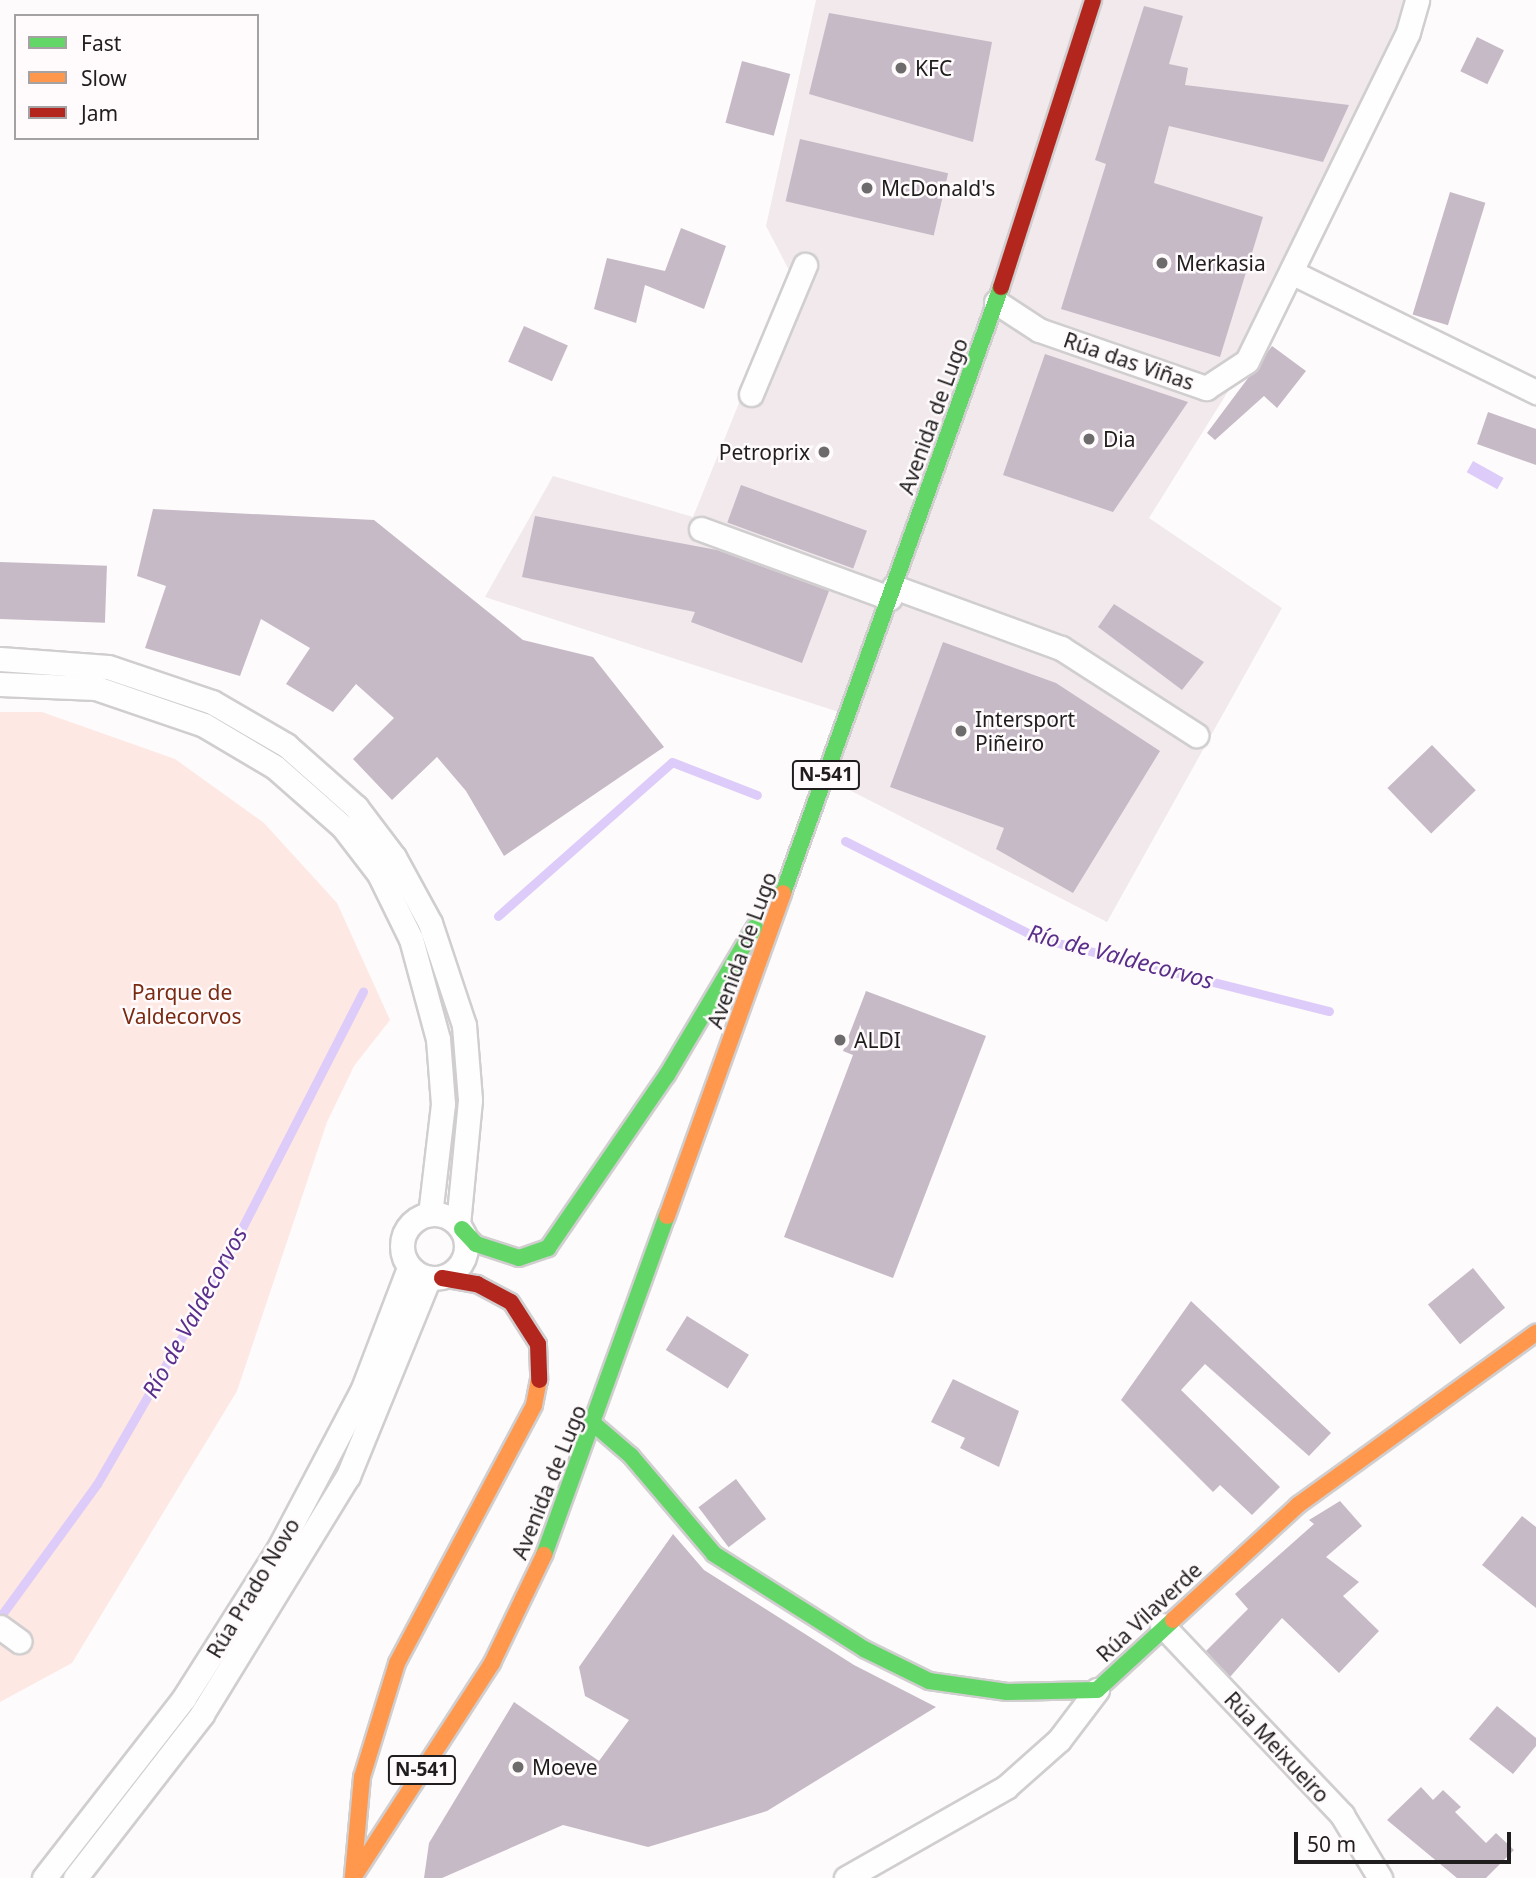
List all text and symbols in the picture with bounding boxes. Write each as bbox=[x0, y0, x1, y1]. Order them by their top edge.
legend bbox=[14, 14, 259, 140]
text: Fast bbox=[81, 29, 121, 57]
place label: KFC bbox=[915, 55, 952, 81]
marker: KFC bbox=[893, 60, 909, 76]
text: Slow bbox=[81, 64, 127, 92]
text: Jam bbox=[81, 99, 118, 127]
place label: McDonald's bbox=[881, 175, 995, 201]
marker: McDonald's bbox=[859, 180, 875, 196]
place label: Merkasia bbox=[1176, 250, 1266, 276]
marker: Merkasia bbox=[1154, 255, 1170, 271]
street label: Rúa das Viñas bbox=[1060, 327, 1198, 395]
street label: Avenida de Lugo bbox=[893, 334, 973, 498]
place label: Dia bbox=[1103, 426, 1136, 452]
marker: Dia bbox=[1081, 431, 1097, 447]
place label: Petroprix bbox=[719, 439, 810, 465]
marker: Petroprix bbox=[816, 444, 832, 460]
place label: Intersport Piñeiro bbox=[975, 706, 1075, 756]
marker: Intersport Piñeiro bbox=[953, 723, 969, 739]
road number: N-541 bbox=[791, 760, 861, 790]
street label: Avenida de Lugo bbox=[702, 868, 782, 1032]
water label: Río de Valdecorvos bbox=[1025, 918, 1217, 994]
park label: Parque de Valdecorvos bbox=[122, 979, 242, 1029]
place label: ALDI bbox=[854, 1027, 901, 1053]
marker: ALDI bbox=[832, 1032, 848, 1048]
water label: Río de Valdecorvos bbox=[136, 1222, 252, 1402]
street label: Avenida de Lugo bbox=[507, 1401, 591, 1563]
street label: Rúa Prado Novo bbox=[201, 1513, 305, 1663]
street label: Rúa Vilaverde bbox=[1091, 1557, 1207, 1667]
street label: Rúa Meixueiro bbox=[1219, 1687, 1335, 1807]
road number: N-541 bbox=[387, 1754, 457, 1786]
place label: Moeve bbox=[532, 1754, 598, 1780]
marker: Moeve bbox=[510, 1759, 526, 1775]
scale bar bbox=[1298, 1818, 1515, 1862]
text: 50 m bbox=[1307, 1830, 1356, 1858]

